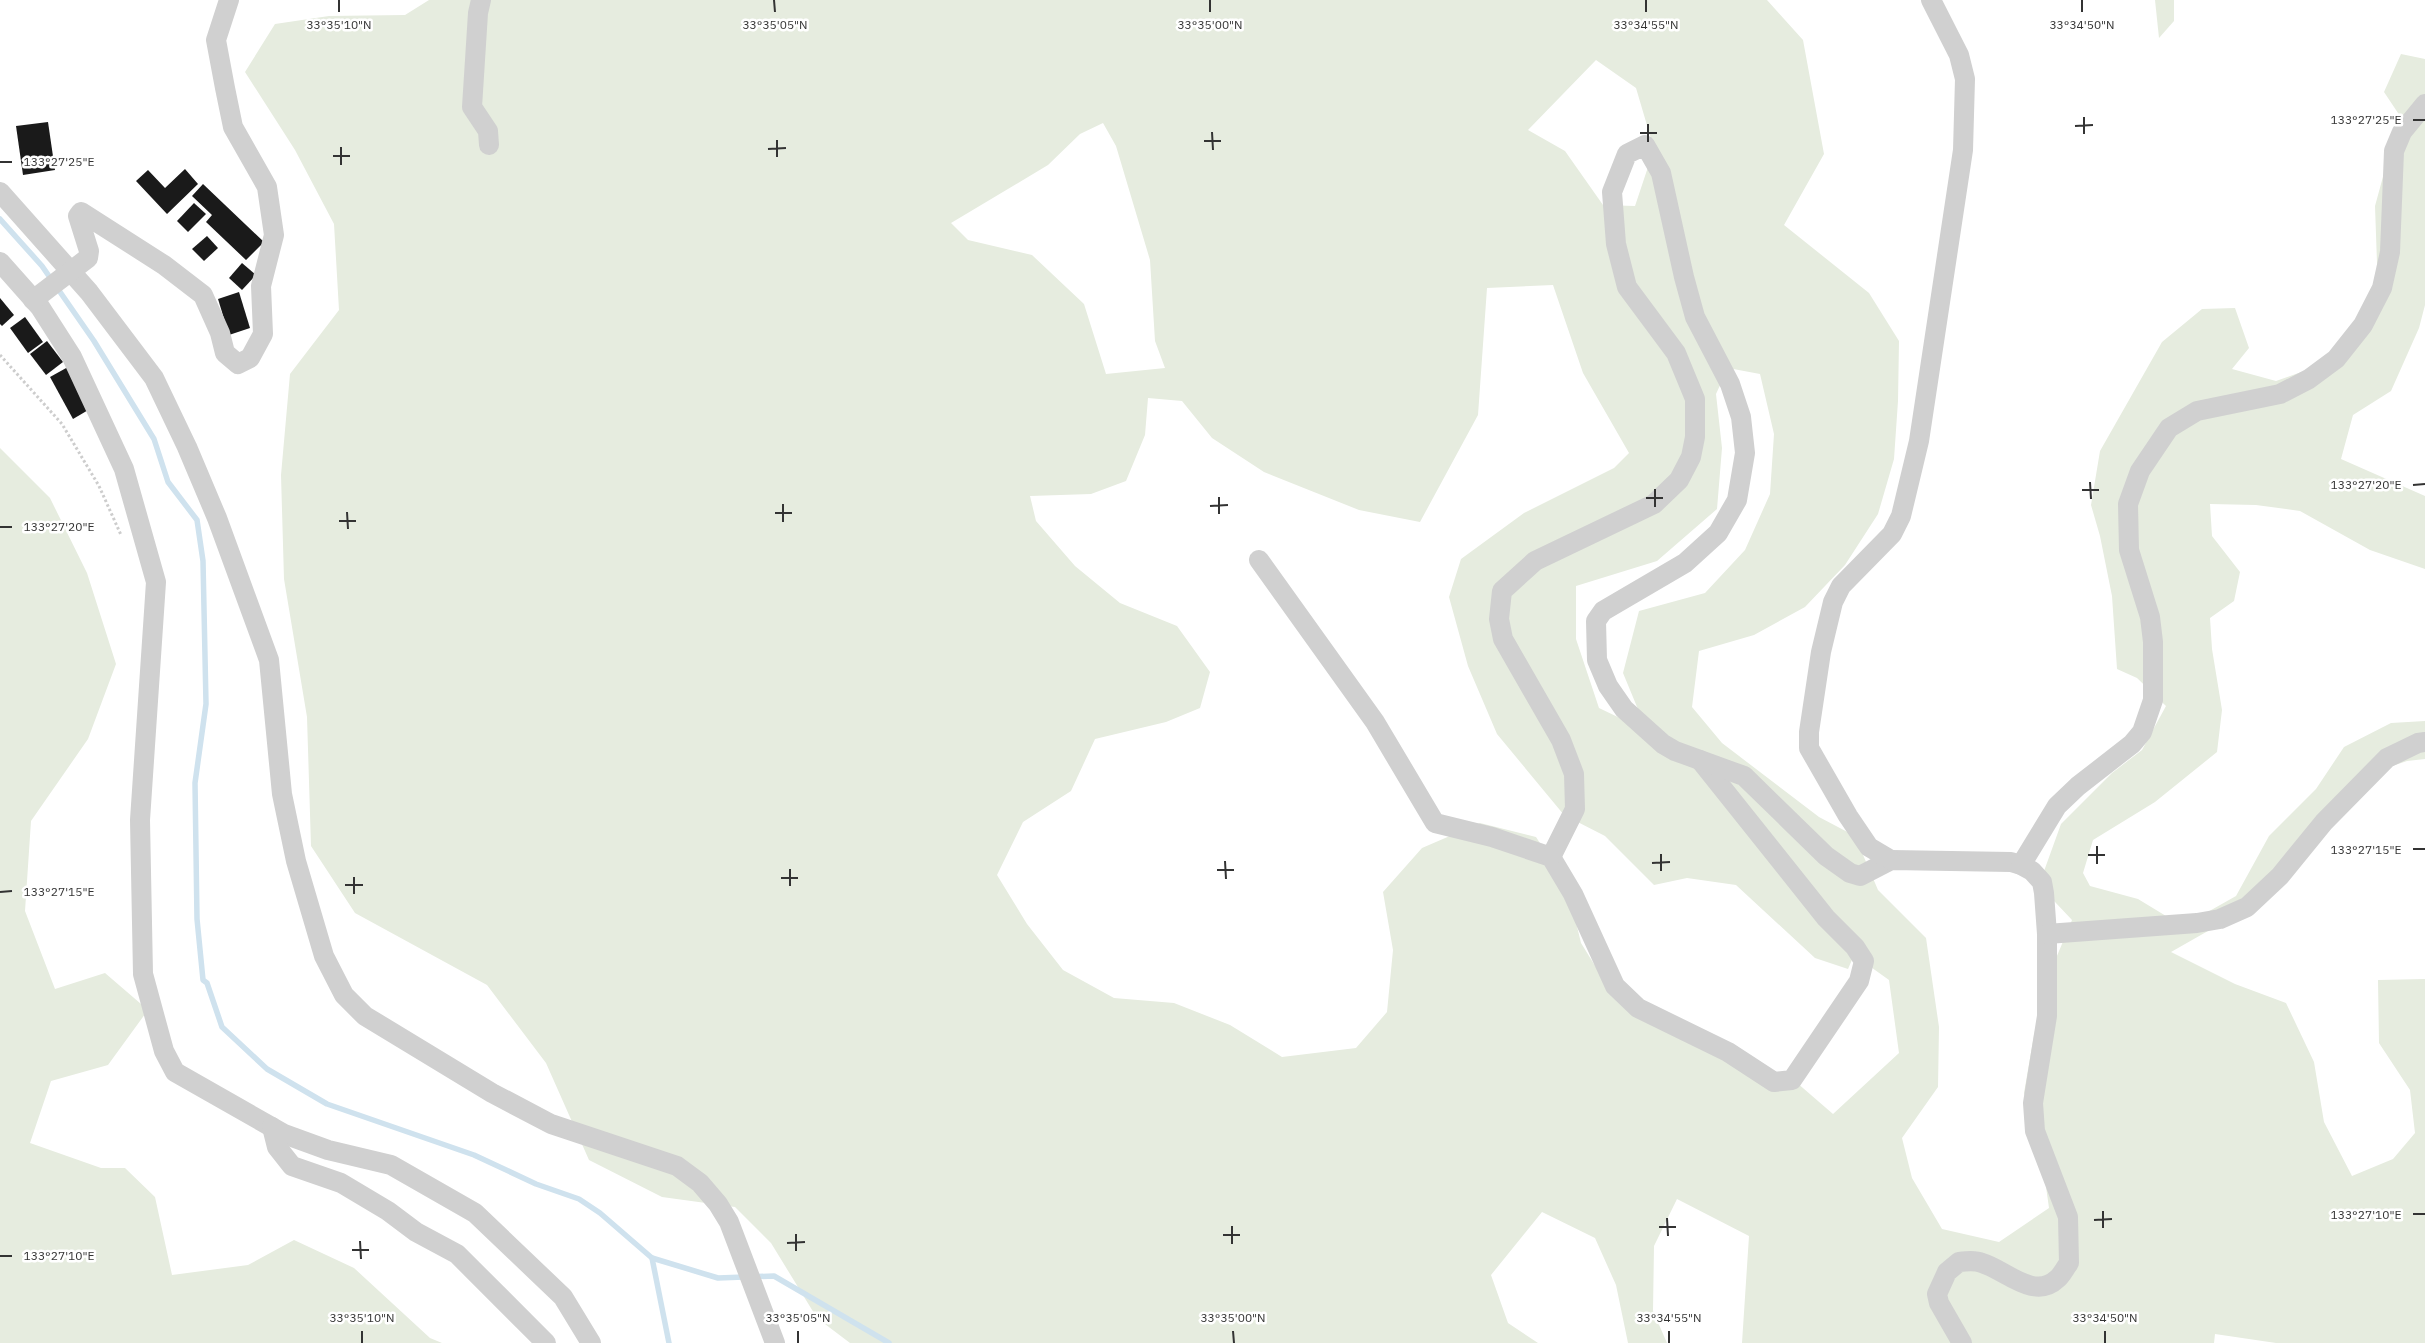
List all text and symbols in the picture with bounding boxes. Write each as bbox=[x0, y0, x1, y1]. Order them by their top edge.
text: 33°35'10"N bbox=[306, 17, 372, 32]
text: 33°35'05"N bbox=[742, 17, 808, 32]
text: 33°35'00"N bbox=[1177, 17, 1243, 32]
text: 33°34'55"N bbox=[1613, 17, 1679, 32]
text: 33°34'50"N bbox=[2049, 17, 2115, 32]
text: 133°27'25"E bbox=[2331, 112, 2401, 127]
text: 133°27'25"E bbox=[24, 154, 94, 169]
text: 133°27'20"E bbox=[2331, 477, 2401, 492]
text: 133°27'20"E bbox=[24, 519, 94, 534]
text: 133°27'15"E bbox=[2331, 842, 2401, 857]
text: 133°27'15"E bbox=[24, 884, 94, 899]
text: 133°27'10"E bbox=[2331, 1207, 2401, 1222]
text: 133°27'10"E bbox=[24, 1248, 94, 1263]
text: 33°35'10"N bbox=[329, 1310, 395, 1325]
text: 33°35'05"N bbox=[765, 1310, 831, 1325]
text: 33°35'00"N bbox=[1200, 1310, 1266, 1325]
text: 33°34'55"N bbox=[1636, 1310, 1702, 1325]
text: 33°34'50"N bbox=[2072, 1310, 2138, 1325]

